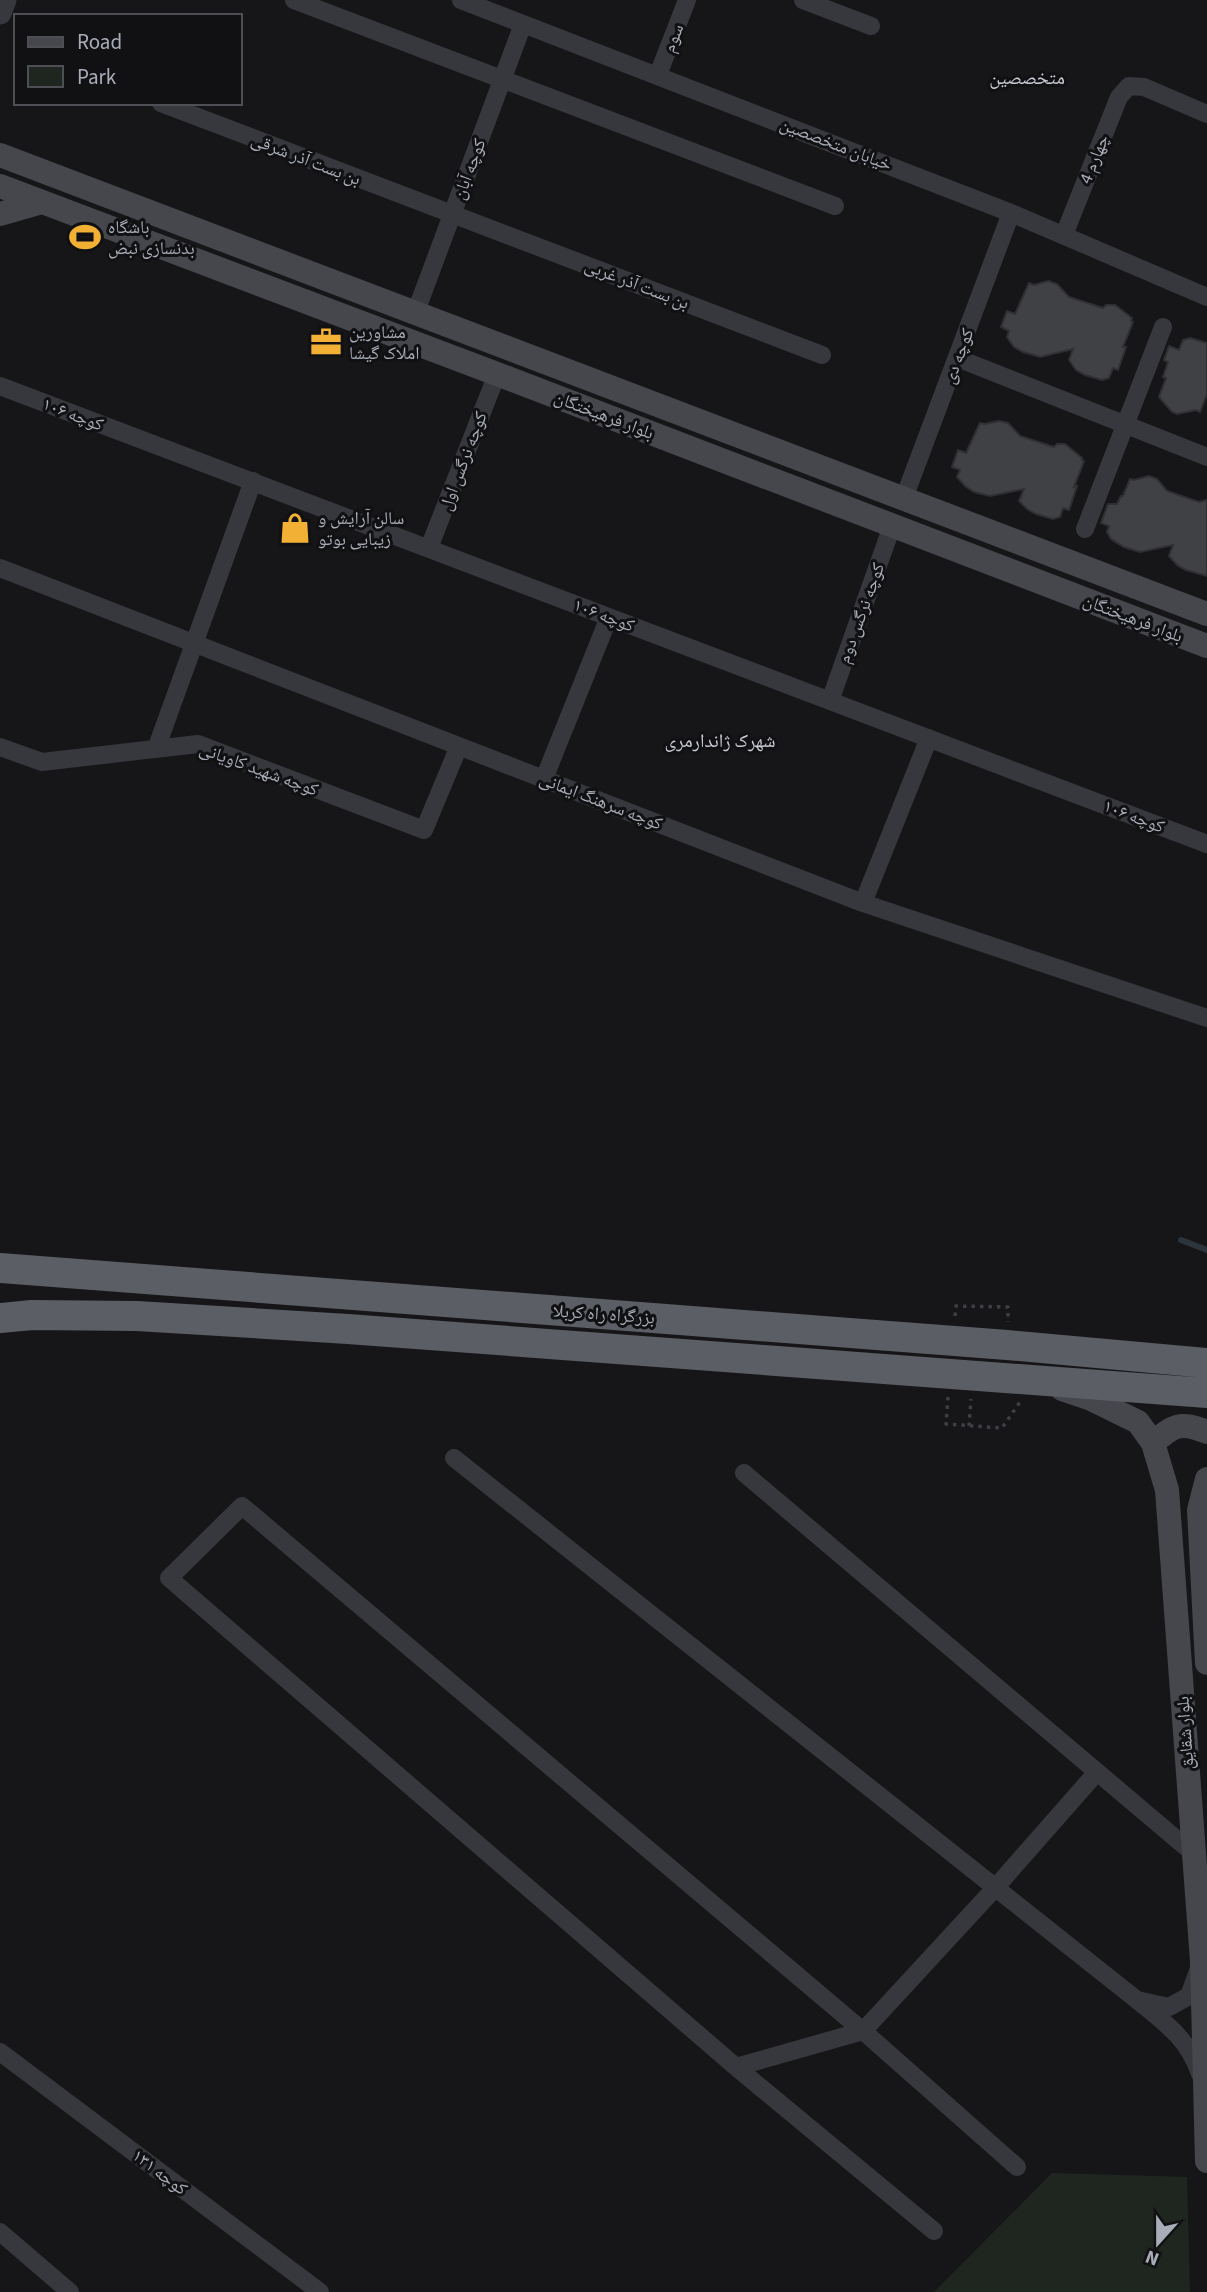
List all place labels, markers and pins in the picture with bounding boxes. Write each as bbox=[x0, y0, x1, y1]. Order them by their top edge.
place label: باشگاه بدنسازی نبض bbox=[108, 215, 195, 261]
sports icon: باشگاه بدنسازی نبض bbox=[68, 220, 102, 254]
place label: مشاورین املاک گیشا bbox=[349, 320, 420, 366]
office icon: مشاورین املاک گیشا bbox=[309, 325, 343, 359]
place label: سالن آرایش و زیبایی بوتو bbox=[318, 506, 404, 552]
shop icon: سالن آرایش و زیبایی بوتو bbox=[278, 511, 312, 545]

